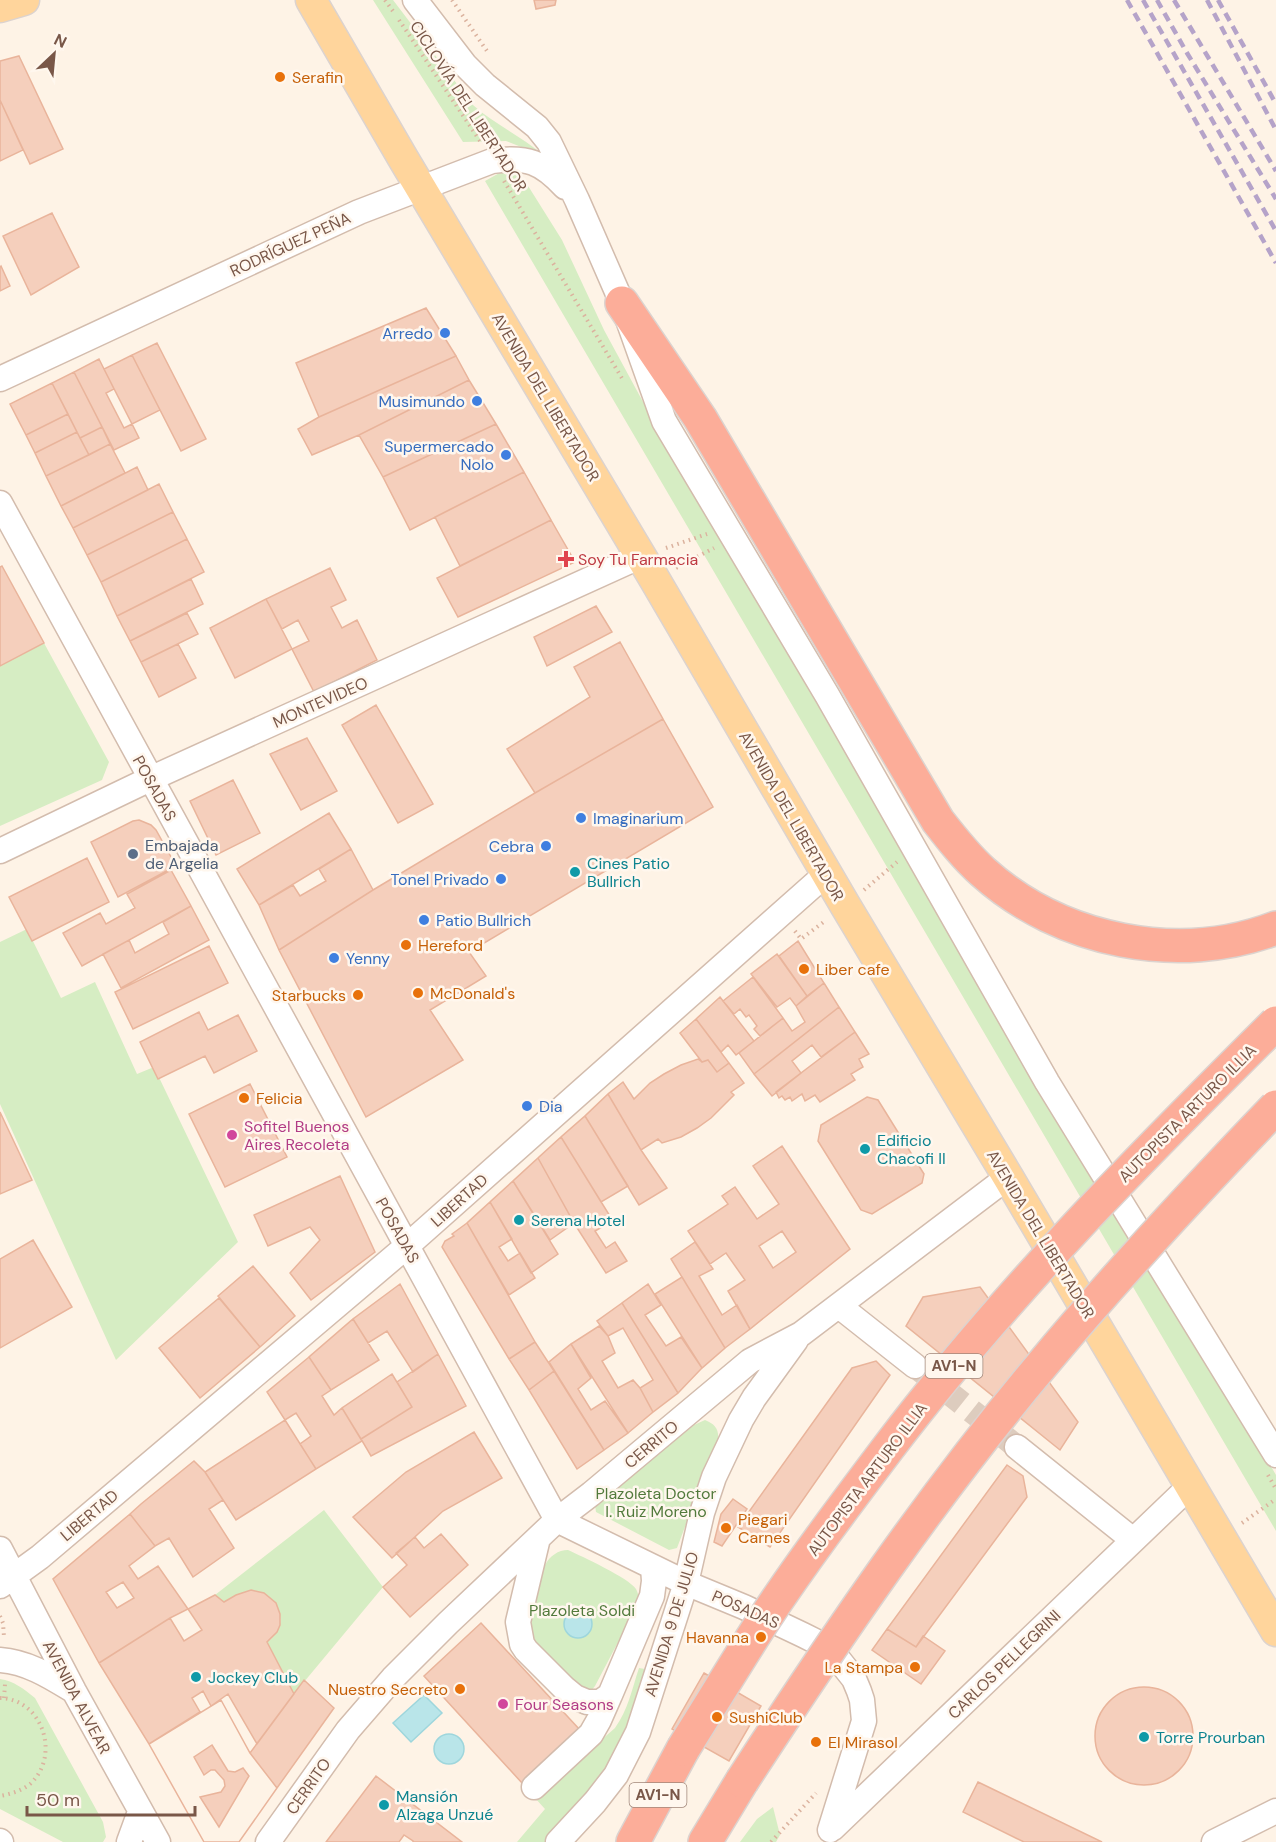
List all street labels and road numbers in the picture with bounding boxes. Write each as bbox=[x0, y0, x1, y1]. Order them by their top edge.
street label: CICLOVÍA DEL LIBERTADOR bbox=[405, 17, 532, 196]
street label: RODRÍGUEZ PEÑA bbox=[227, 207, 354, 282]
street label: AVENIDA DEL LIBERTADOR bbox=[487, 309, 604, 485]
street label: MONTEVIDEO bbox=[269, 672, 371, 733]
street label: AVENIDA DEL LIBERTADOR bbox=[734, 727, 849, 905]
street label: POSADAS bbox=[128, 752, 181, 825]
street label: AUTOPISTA ARTURO ILLIA bbox=[1114, 1040, 1261, 1187]
street label: AVENIDA DEL LIBERTADOR bbox=[982, 1146, 1099, 1322]
street label: LIBERTAD bbox=[426, 1169, 492, 1232]
street label: POSADAS bbox=[371, 1194, 424, 1267]
road number: AV1-N bbox=[926, 1354, 982, 1378]
street label: AUTOPISTA ARTURO ILLIA bbox=[803, 1398, 932, 1560]
street label: CERRITO bbox=[620, 1416, 683, 1473]
street label: LIBERTAD bbox=[56, 1485, 123, 1546]
street label: AVENIDA 9 DE JULIO bbox=[639, 1549, 704, 1699]
street label: POSADAS bbox=[709, 1585, 783, 1634]
street label: CARLOS PELLEGRINI bbox=[943, 1605, 1065, 1724]
street label: AVENIDA ALVEAR bbox=[38, 1637, 115, 1758]
street label: CERRITO bbox=[281, 1754, 335, 1819]
road number: AV1-N bbox=[630, 1783, 686, 1807]

